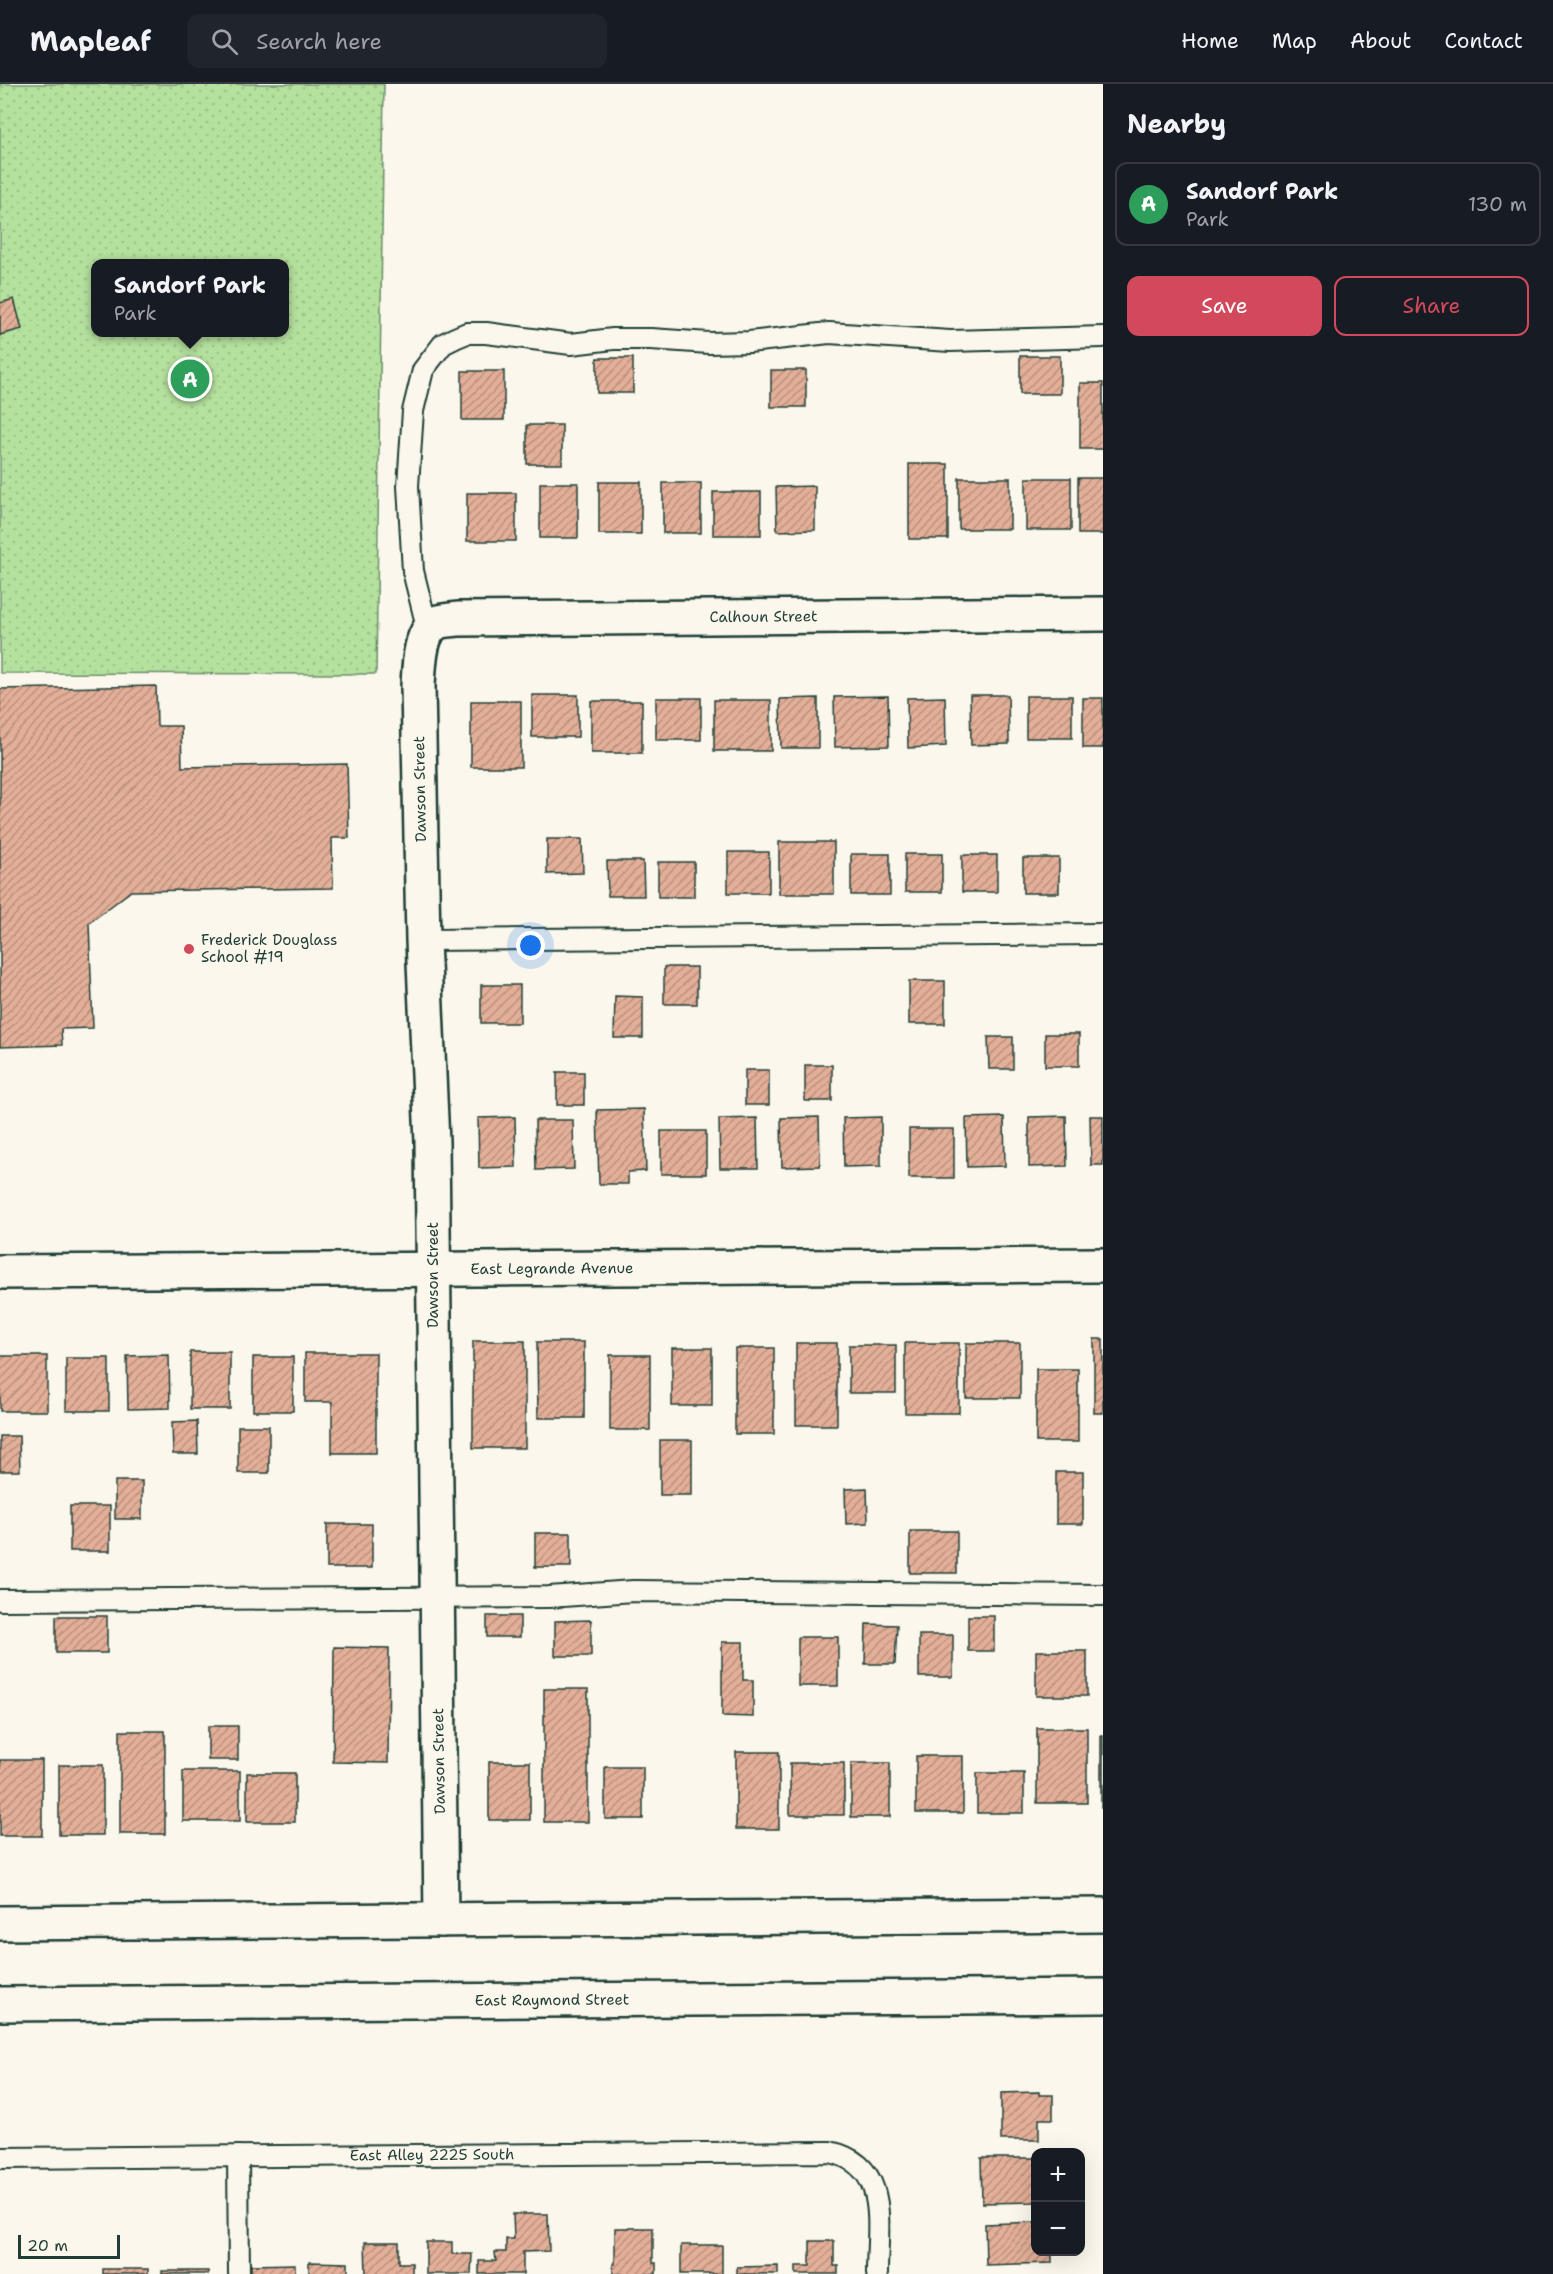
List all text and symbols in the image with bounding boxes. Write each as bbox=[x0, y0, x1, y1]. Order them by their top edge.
search box bbox=[187, 14, 607, 68]
text: Mapleaf bbox=[30, 22, 151, 60]
icon: search bbox=[208, 25, 241, 58]
text: Search here bbox=[256, 27, 382, 56]
text: Home bbox=[1181, 27, 1239, 55]
text: Map bbox=[1272, 27, 1317, 55]
text: About bbox=[1350, 27, 1411, 55]
text: Contact bbox=[1444, 27, 1523, 55]
text: Nearby bbox=[1127, 106, 1226, 141]
text: Sandorf Park bbox=[1186, 177, 1338, 206]
text: A bbox=[1141, 191, 1156, 217]
text: 130 m bbox=[1468, 191, 1527, 217]
text: Park bbox=[1186, 206, 1229, 232]
popup bbox=[91, 259, 289, 337]
text: Sandorf Park bbox=[114, 271, 266, 300]
button: Save bbox=[1127, 276, 1322, 336]
button: Share bbox=[1334, 276, 1529, 336]
text: Park bbox=[114, 300, 157, 326]
pin: A bbox=[170, 356, 210, 402]
street label: Calhoun Street bbox=[709, 606, 818, 627]
street label: Dawson Street bbox=[409, 736, 431, 842]
place label: Frederick Douglass School #19 bbox=[201, 930, 337, 967]
your location bbox=[516, 931, 545, 960]
marker: Frederick Douglass School #19 bbox=[182, 942, 196, 956]
street label: Dawson Street bbox=[423, 1222, 443, 1328]
street label: East Legrande Avenue bbox=[470, 1258, 634, 1279]
street label: Dawson Street bbox=[428, 1708, 450, 1814]
street label: East Raymond Street bbox=[475, 1989, 629, 2011]
street label: East Alley 2225 South bbox=[350, 2144, 514, 2165]
map controls bbox=[1031, 2148, 1085, 2256]
button: + bbox=[1031, 2148, 1085, 2202]
button: − bbox=[1031, 2202, 1085, 2256]
scale bar bbox=[18, 2232, 120, 2260]
text: 20 m bbox=[27, 2235, 68, 2256]

